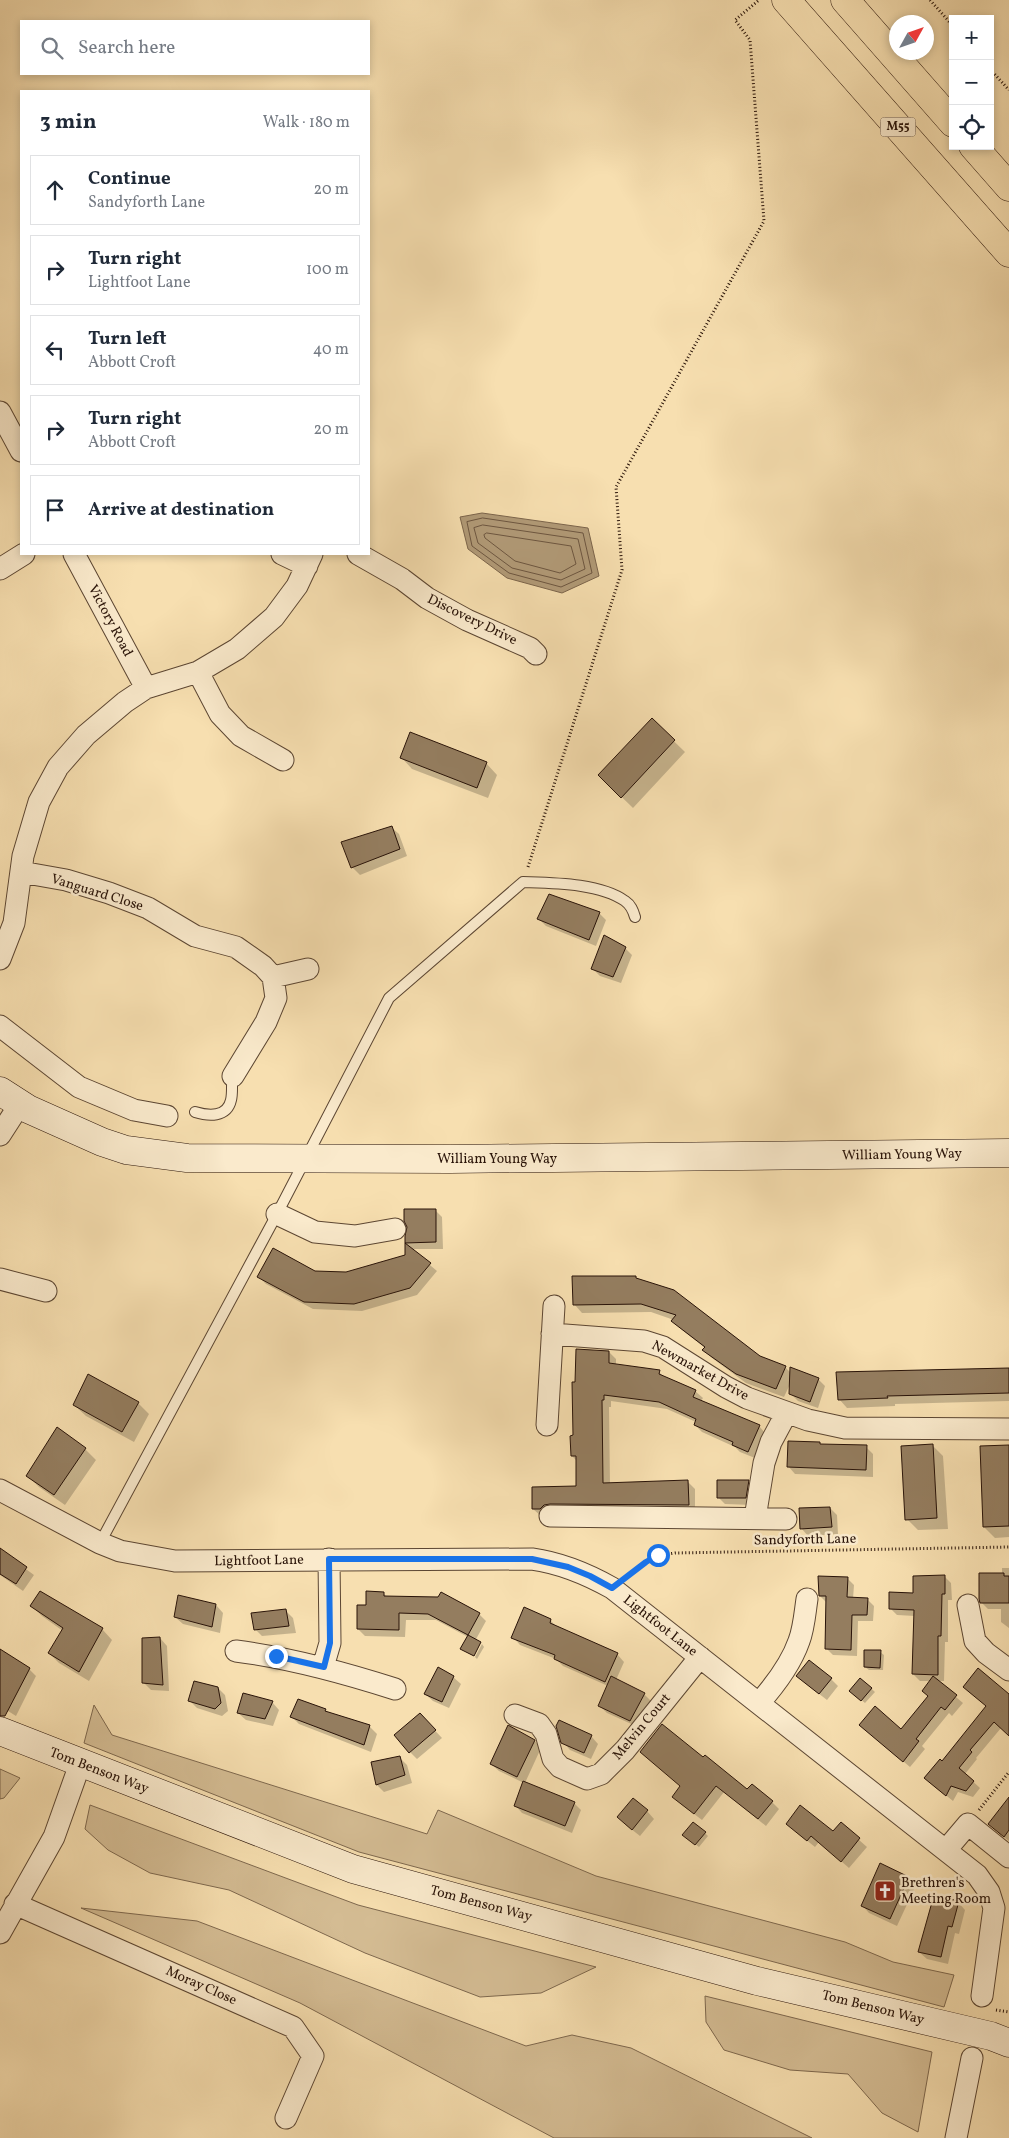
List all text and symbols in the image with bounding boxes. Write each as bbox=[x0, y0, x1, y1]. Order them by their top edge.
north arrow bbox=[889, 15, 934, 60]
map controls bbox=[949, 15, 994, 150]
button: + bbox=[949, 15, 994, 60]
search box bbox=[20, 20, 370, 75]
icon: search bbox=[38, 34, 66, 62]
text: Search here bbox=[78, 35, 175, 61]
button: − bbox=[949, 60, 994, 105]
button: locate bbox=[949, 105, 994, 150]
text: 3 min bbox=[40, 108, 96, 137]
text: Walk · 180 m bbox=[263, 112, 350, 134]
road number: M55 bbox=[880, 118, 916, 136]
text: Continue bbox=[88, 166, 171, 192]
icon: ahead bbox=[41, 176, 69, 204]
text: 20 m bbox=[314, 179, 349, 201]
text: Sandyforth Lane bbox=[88, 192, 205, 214]
text: Turn right bbox=[88, 246, 181, 272]
icon: right bbox=[41, 256, 69, 284]
text: 100 m bbox=[306, 259, 349, 281]
text: Lightfoot Lane bbox=[88, 272, 190, 294]
text: Turn left bbox=[88, 326, 167, 352]
icon: left bbox=[41, 336, 69, 364]
text: 40 m bbox=[313, 339, 349, 361]
text: Abbott Croft bbox=[88, 352, 176, 374]
text: Turn right bbox=[88, 406, 181, 432]
icon: right bbox=[41, 416, 69, 444]
text: 20 m bbox=[314, 419, 349, 441]
text: Abbott Croft bbox=[88, 432, 176, 454]
icon: arrive bbox=[41, 496, 69, 524]
text: Arrive at destination bbox=[88, 497, 274, 523]
street label: Victory Road bbox=[83, 582, 137, 660]
street label: Discovery Drive bbox=[424, 590, 520, 650]
street label: Vanguard Close bbox=[48, 870, 146, 916]
street label: William Young Way bbox=[842, 1144, 963, 1166]
street label: William Young Way bbox=[437, 1150, 557, 1169]
street label: Newmarket Drive bbox=[648, 1336, 753, 1406]
street label: Sandyforth Lane bbox=[754, 1530, 857, 1550]
route start bbox=[647, 1544, 670, 1567]
street label: Lightfoot Lane bbox=[214, 1551, 304, 1571]
street label: Lightfoot Lane bbox=[619, 1591, 701, 1661]
route end bbox=[265, 1645, 288, 1668]
street label: Melvin Court bbox=[608, 1690, 676, 1764]
street label: Tom Benson Way bbox=[47, 1743, 152, 1799]
place label: Brethren's Meeting Room bbox=[901, 1874, 991, 1909]
church icon: Brethren's Meeting Room bbox=[873, 1879, 897, 1903]
street label: Tom Benson Way bbox=[428, 1881, 535, 1927]
street label: Moray Close bbox=[162, 1962, 240, 2010]
street label: Tom Benson Way bbox=[820, 1986, 927, 2030]

